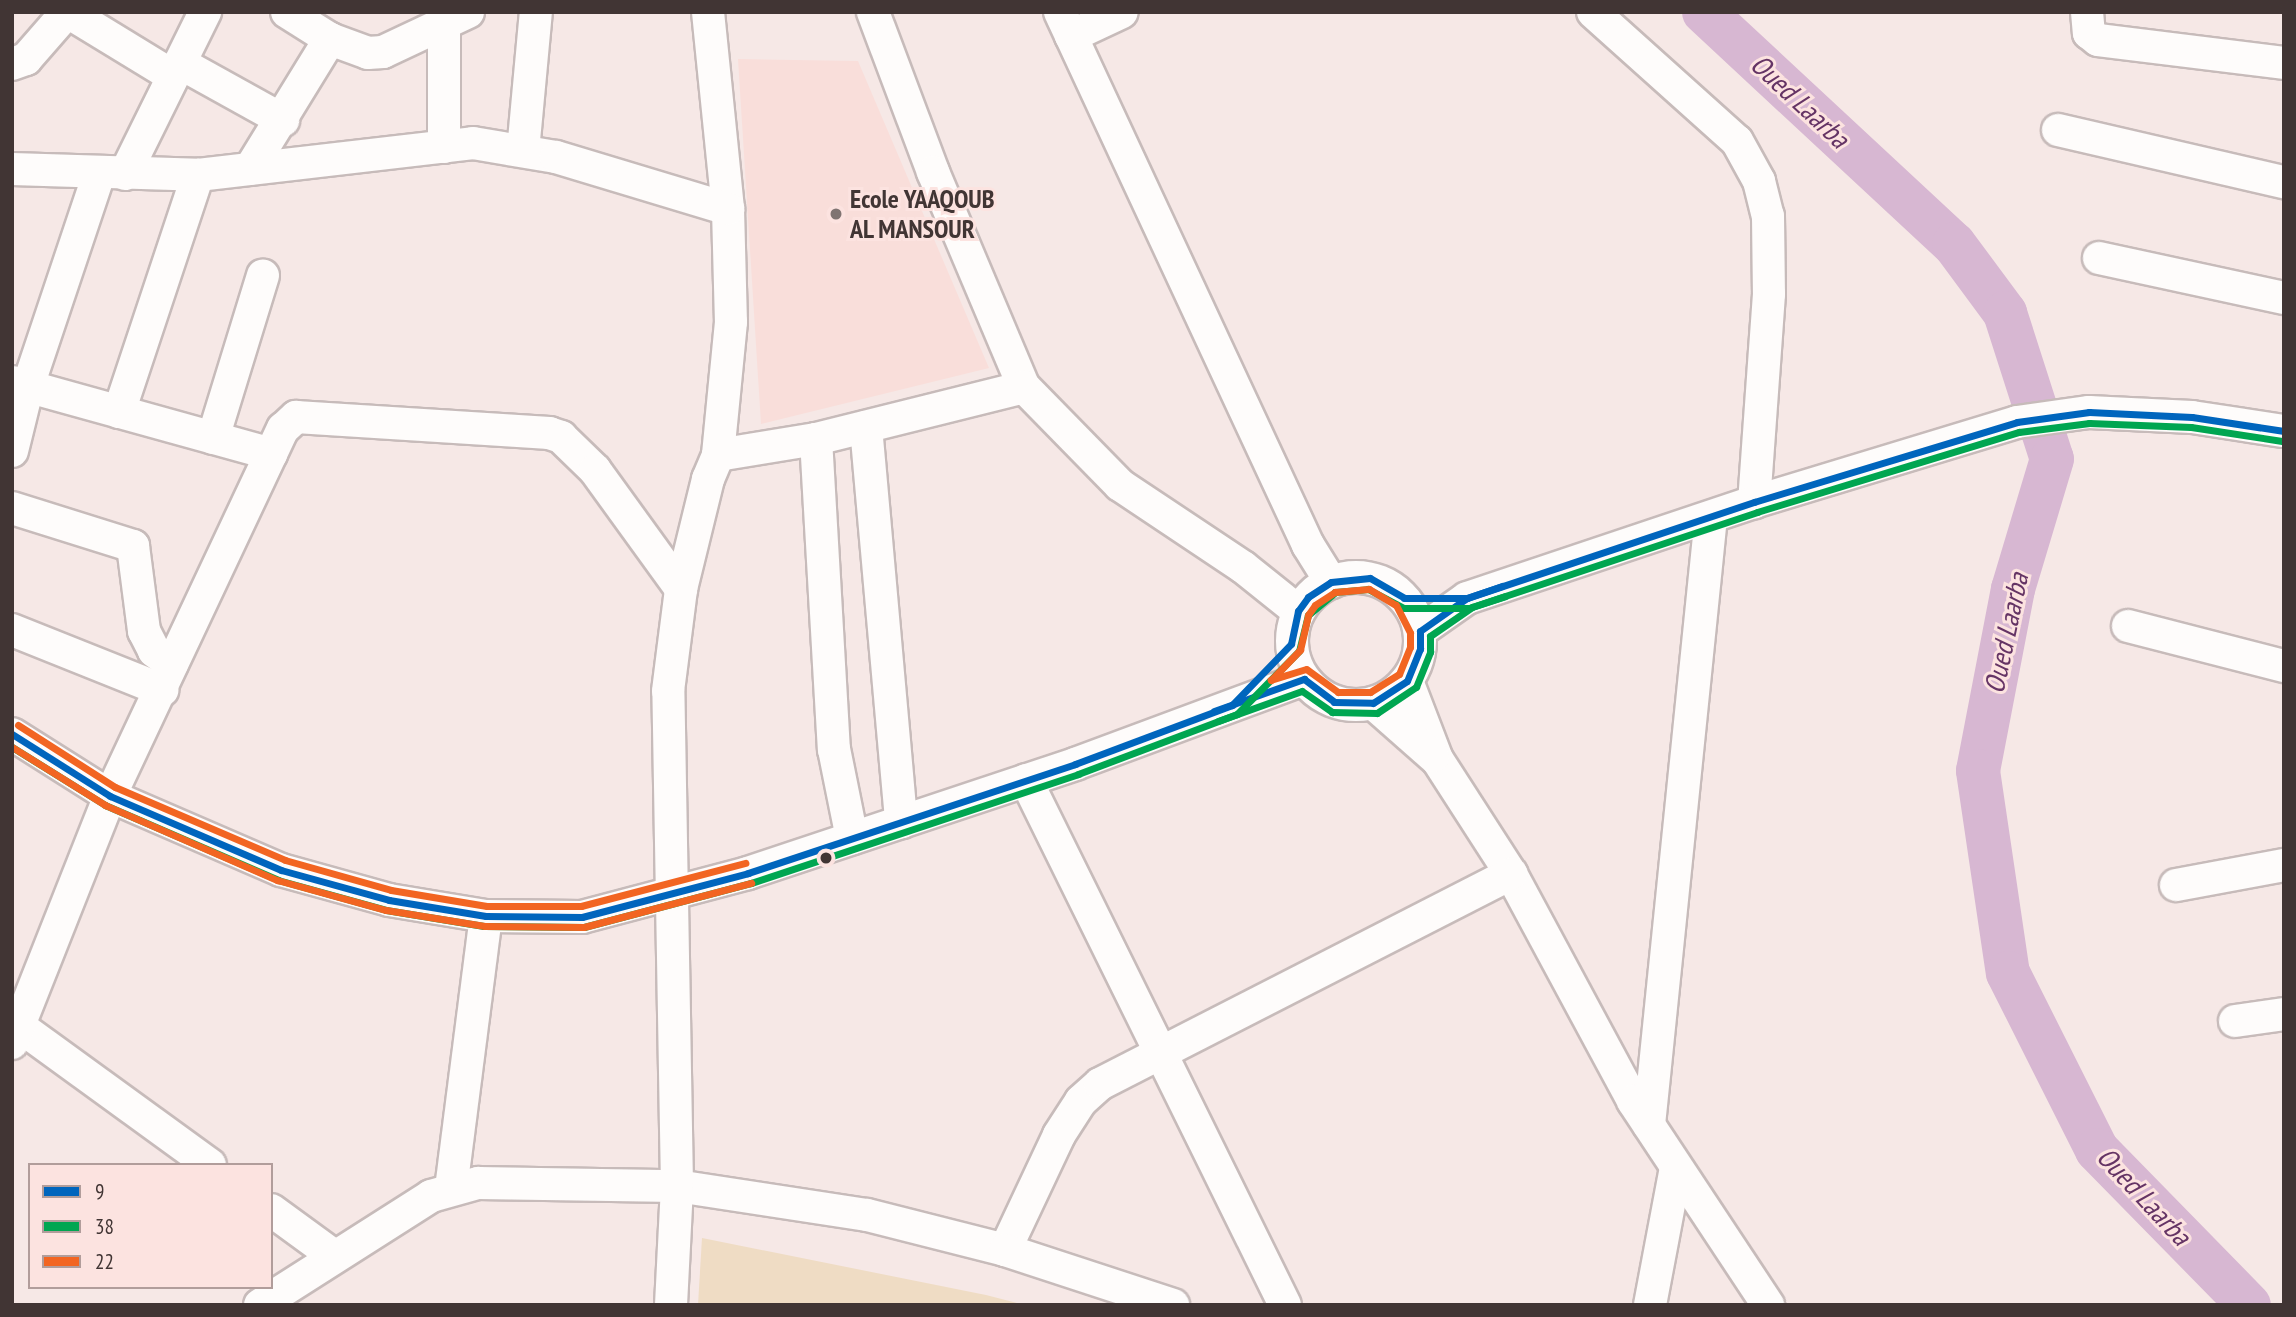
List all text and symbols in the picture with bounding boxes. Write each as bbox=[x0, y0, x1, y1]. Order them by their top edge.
water label: Oued Laarba bbox=[1744, 47, 1856, 155]
place label: Ecole YAAQOUB AL MANSOUR bbox=[850, 183, 995, 244]
marker: Ecole YAAQOUB AL MANSOUR bbox=[828, 206, 844, 222]
water label: Oued Laarba bbox=[1977, 570, 2035, 696]
unlabelled marker bbox=[819, 851, 833, 865]
water label: Oued Laarba bbox=[2090, 1140, 2198, 1252]
legend bbox=[28, 1163, 273, 1289]
text: 9 bbox=[95, 1178, 104, 1205]
text: 38 bbox=[95, 1213, 114, 1240]
text: 22 bbox=[95, 1248, 114, 1275]

